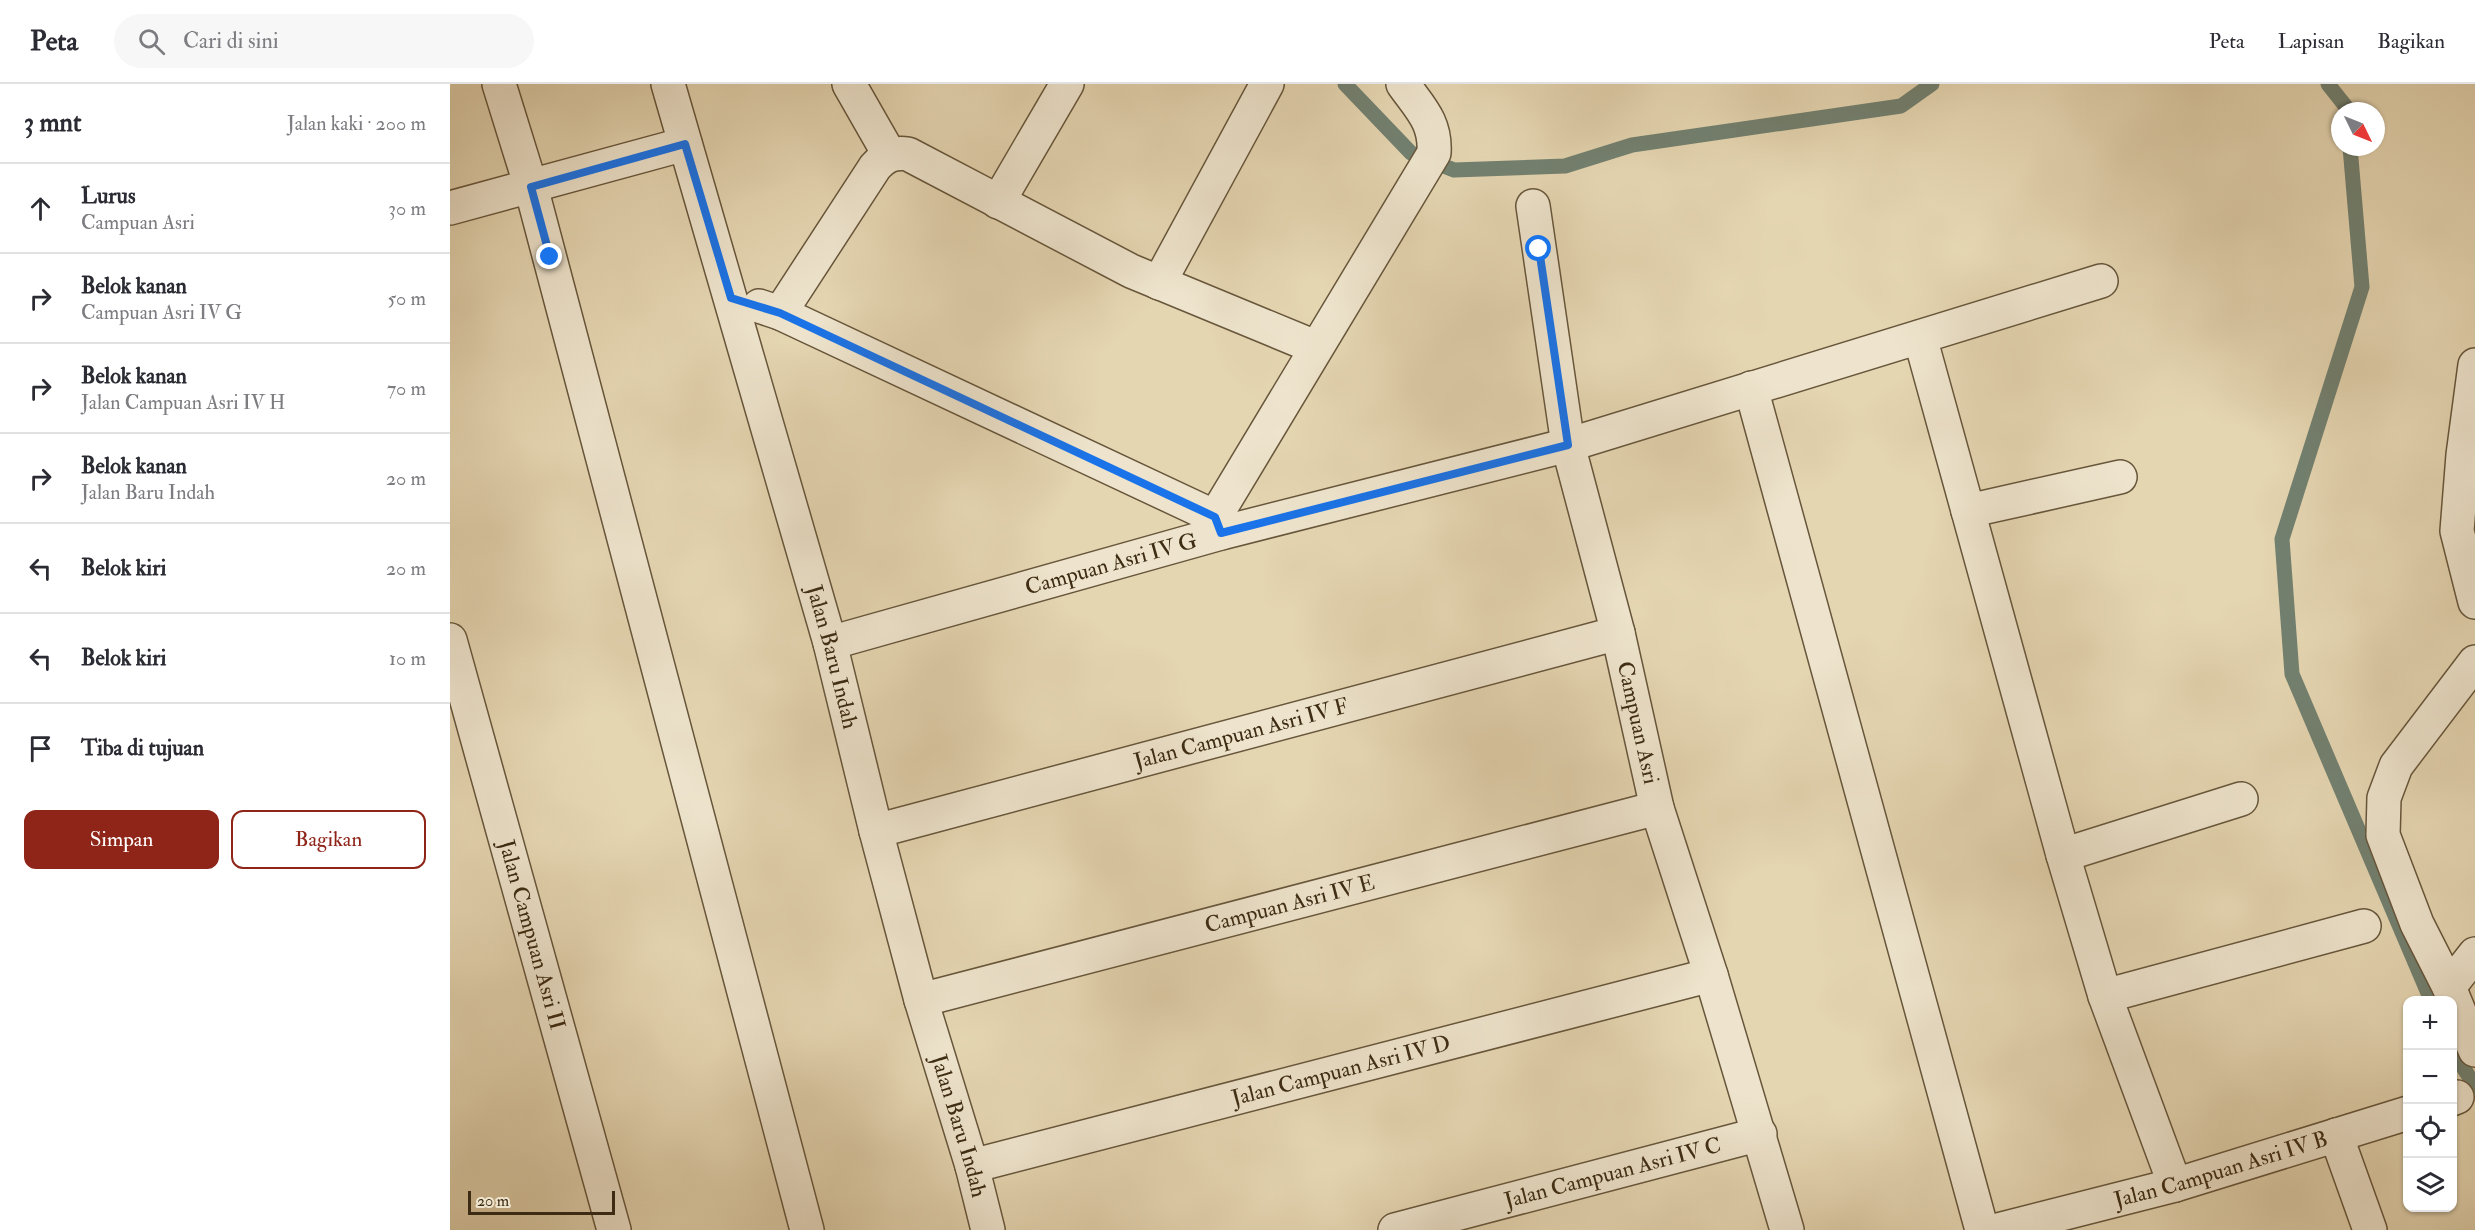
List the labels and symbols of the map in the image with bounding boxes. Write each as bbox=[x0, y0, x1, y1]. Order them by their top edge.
north arrow bbox=[2331, 102, 2385, 156]
route start bbox=[1525, 235, 1551, 261]
route end bbox=[536, 243, 562, 269]
street label: Campuan Asri IV G bbox=[1022, 526, 1200, 601]
street label: Jalan Baru Indah bbox=[800, 581, 865, 732]
street label: Campuan Asri bbox=[1611, 659, 1665, 787]
street label: Jalan Campuan Asri IV F bbox=[1130, 692, 1352, 776]
street label: Jalan Campuan Asri II bbox=[492, 836, 572, 1033]
street label: Campuan Asri IV E bbox=[1202, 868, 1378, 939]
street label: Jalan Campuan Asri IV D bbox=[1228, 1029, 1453, 1113]
street label: Jalan Baru Indah bbox=[924, 1050, 993, 1201]
street label: Jalan Campuan Asri IV B bbox=[2110, 1125, 2331, 1214]
street label: Jalan Campuan Asri IV C bbox=[1500, 1131, 1724, 1215]
scale bar bbox=[468, 1188, 615, 1216]

